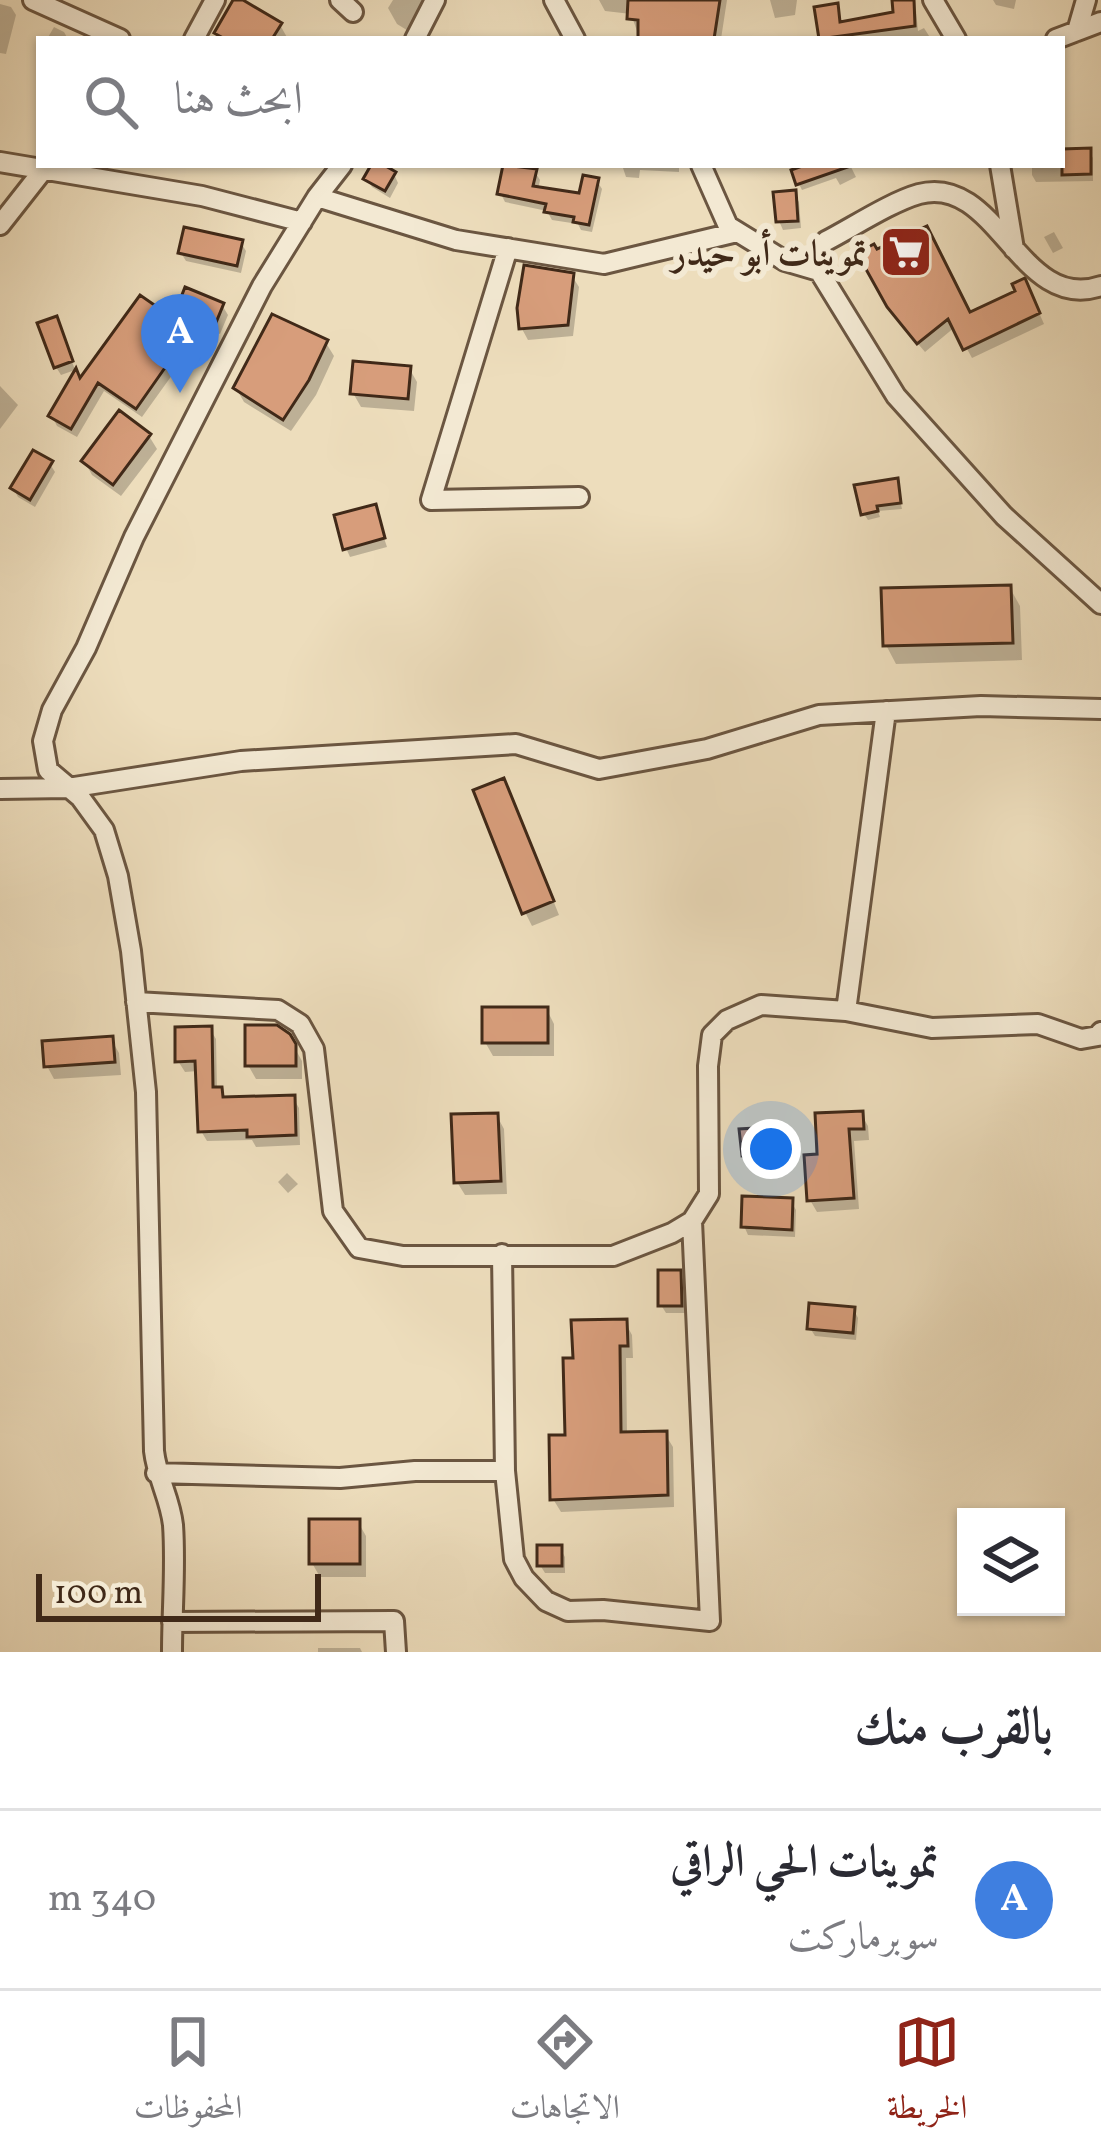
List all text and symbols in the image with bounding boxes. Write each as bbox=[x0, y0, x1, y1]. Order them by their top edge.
search box bbox=[36, 36, 1065, 168]
icon: search bbox=[78, 69, 144, 135]
text: ابحث هنا bbox=[174, 70, 303, 133]
supermarket icon: تموينات أبو حيدر bbox=[878, 224, 934, 280]
place label: تموينات أبو حيدر bbox=[668, 228, 867, 281]
pin: A bbox=[141, 294, 219, 393]
your location bbox=[741, 1119, 801, 1179]
map controls bbox=[957, 1508, 1065, 1616]
button: layers bbox=[957, 1508, 1065, 1616]
scale bar bbox=[36, 1568, 321, 1621]
text: 100 m bbox=[54, 1572, 143, 1618]
text: بالقرب منك bbox=[854, 1694, 1053, 1765]
text: تموينات الحي الراقي bbox=[670, 1833, 939, 1896]
text: 340 m bbox=[48, 1873, 156, 1927]
text: A bbox=[1000, 1873, 1028, 1927]
text: سوبرماركت bbox=[788, 1912, 939, 1966]
tab: المحفوظات bbox=[134, 2009, 242, 2139]
tab: الاتجاهات bbox=[510, 2009, 620, 2139]
tab: الخريطة bbox=[887, 2009, 967, 2139]

